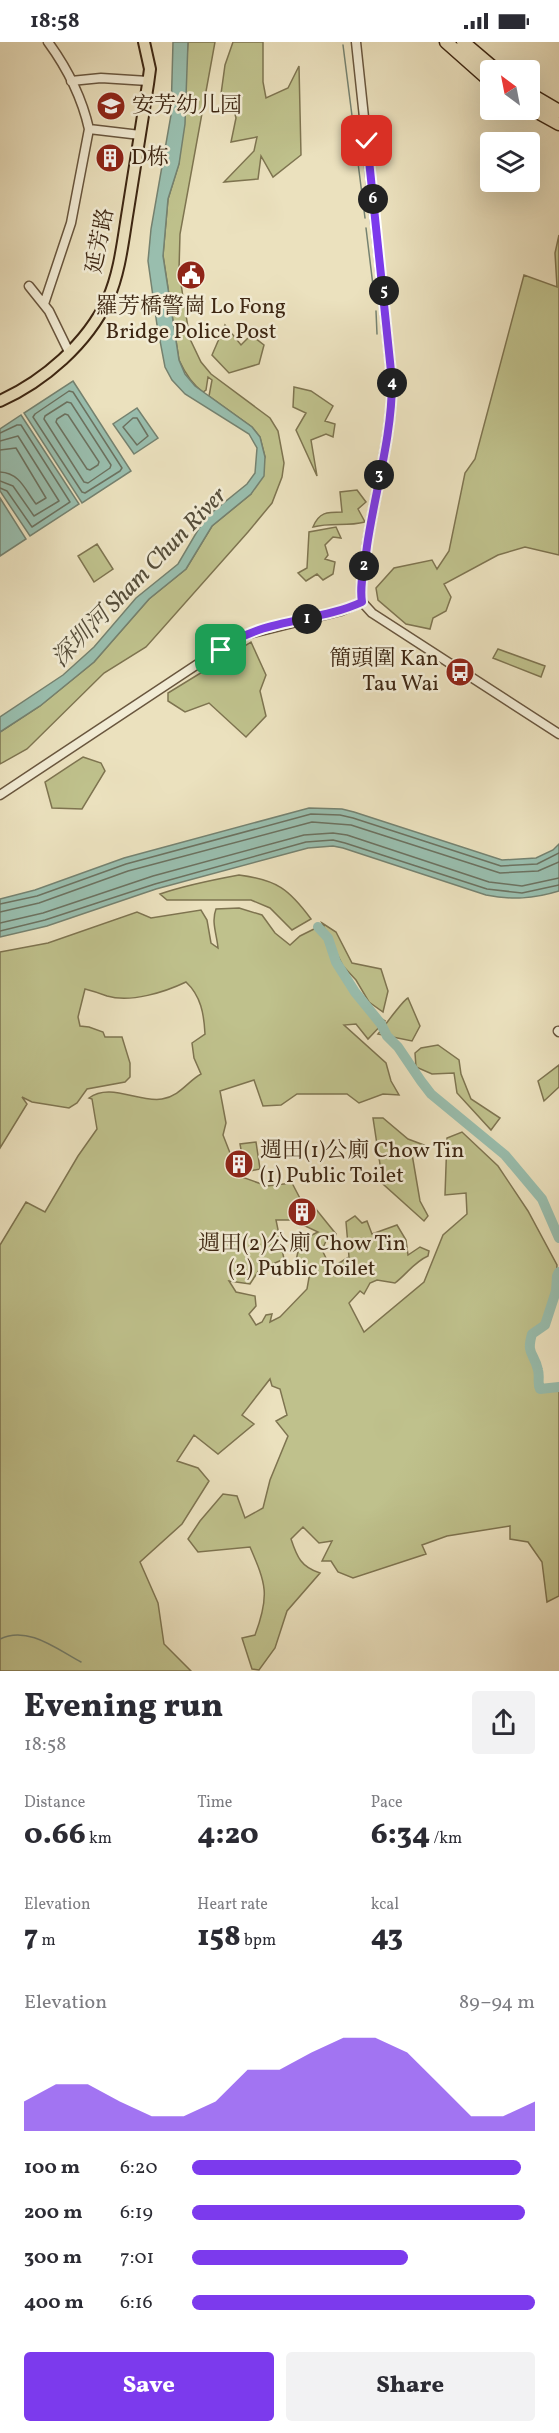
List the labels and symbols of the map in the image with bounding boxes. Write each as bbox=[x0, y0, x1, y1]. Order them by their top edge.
north arrow bbox=[480, 60, 540, 120]
school or university icon: 安芳幼儿园 bbox=[95, 90, 127, 122]
place label: 安芳幼儿园 bbox=[132, 91, 242, 122]
pin bbox=[341, 115, 392, 166]
building icon: D栋 bbox=[94, 142, 126, 174]
place label: D栋 bbox=[131, 143, 169, 174]
pin: 6 bbox=[358, 184, 388, 214]
street label: 延芳路 bbox=[79, 206, 123, 276]
public building icon: 羅芳橋警崗 Lo Fong Bridge Police Post bbox=[175, 259, 207, 291]
pin: 5 bbox=[369, 276, 399, 306]
place label: 羅芳橋警崗 Lo Fong Bridge Police Post bbox=[96, 292, 286, 348]
pin: 4 bbox=[377, 368, 407, 398]
pin: 3 bbox=[364, 460, 394, 490]
water label: 深圳河 Sham Chun River bbox=[45, 479, 236, 676]
pin: 2 bbox=[349, 551, 379, 581]
pin: 1 bbox=[292, 604, 322, 634]
pin bbox=[195, 624, 246, 675]
place label: 簡頭圍 Kan Tau Wai bbox=[330, 644, 439, 700]
bus stop icon: 簡頭圍 Kan Tau Wai bbox=[444, 656, 476, 688]
place label: 週田(1)公廁 Chow Tin (1) Public Toilet bbox=[260, 1136, 464, 1192]
building icon: 週田(1)公廁 Chow Tin (1) Public Toilet bbox=[223, 1148, 255, 1180]
building icon: 週田(2)公廁 Chow Tin (2) Public Toilet bbox=[286, 1196, 318, 1228]
place label: 週田(2)公廁 Chow Tin (2) Public Toilet bbox=[198, 1229, 406, 1285]

